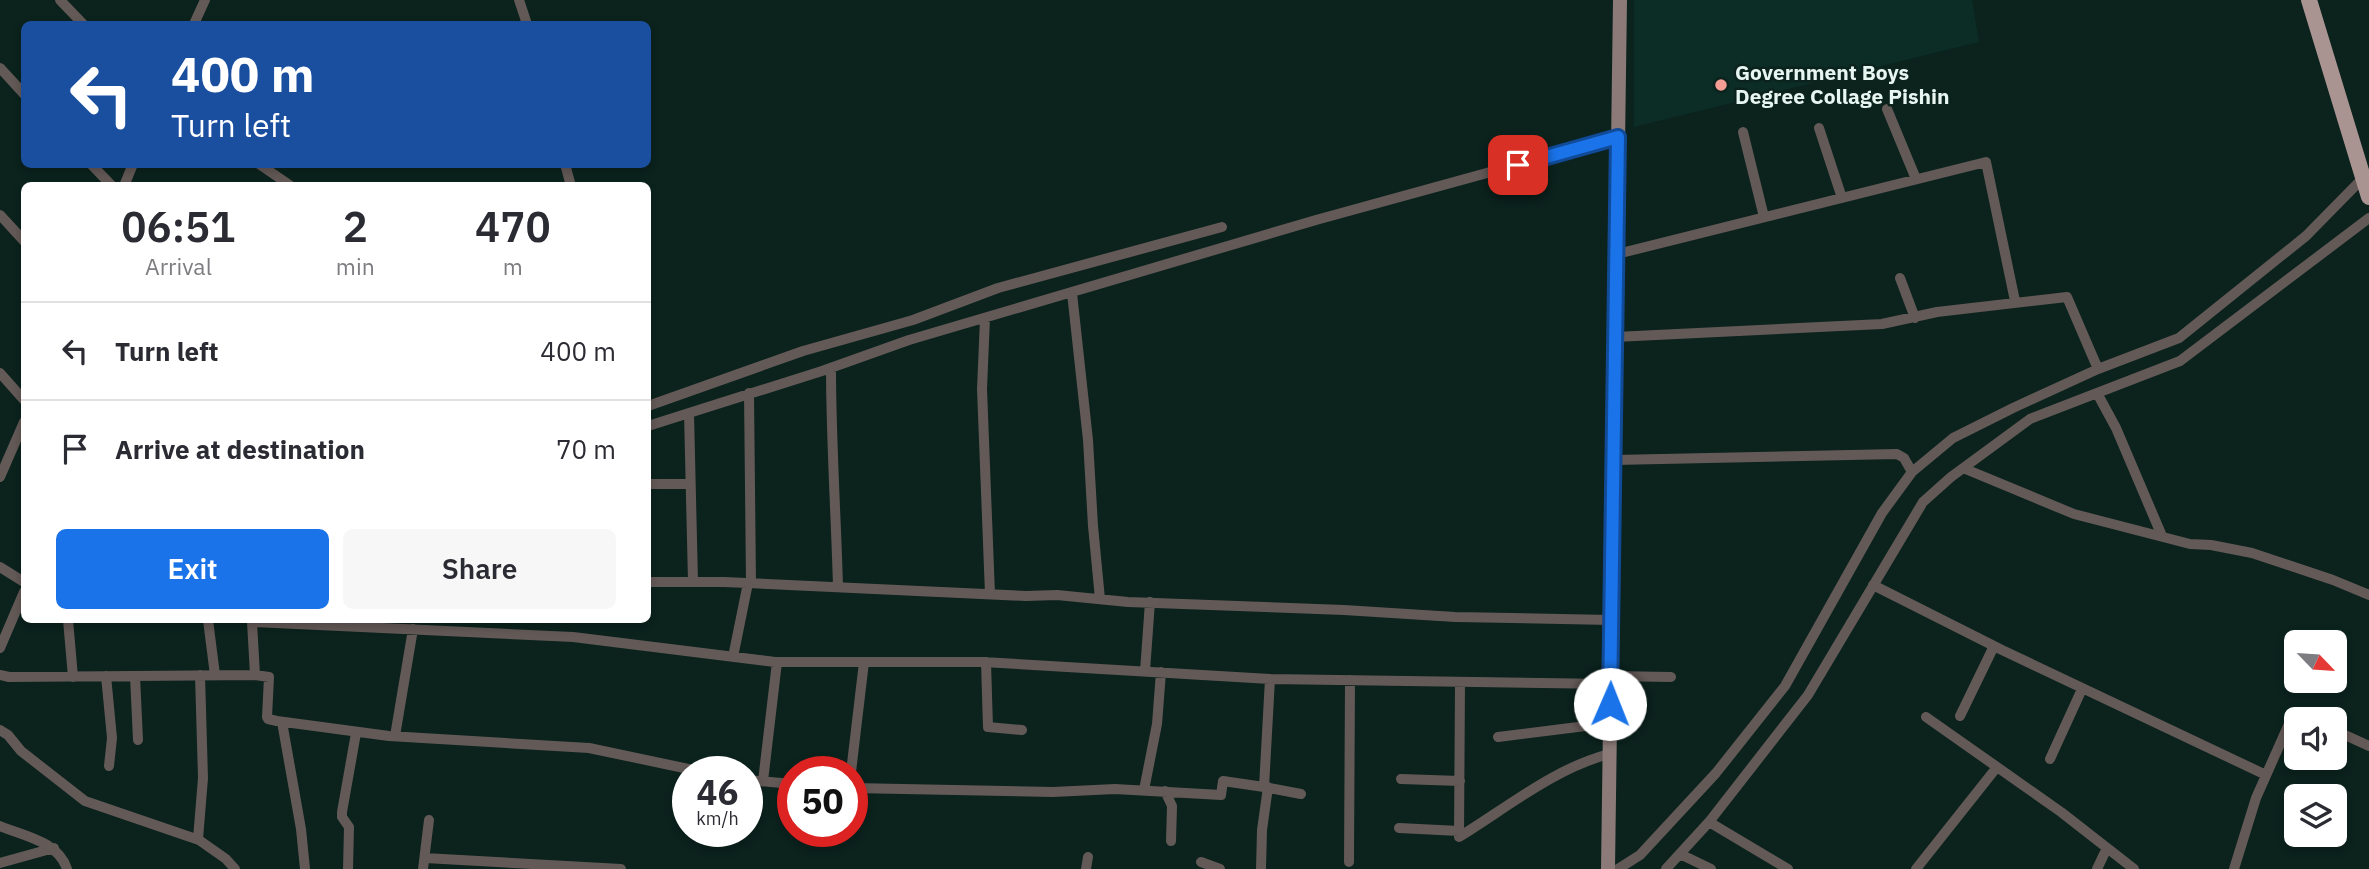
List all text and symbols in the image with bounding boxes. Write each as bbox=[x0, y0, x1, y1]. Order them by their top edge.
text: 400 m bbox=[171, 42, 315, 105]
icon: left bbox=[56, 49, 147, 140]
place label: Government Boys Degree Collage Pishin bbox=[1735, 58, 1950, 110]
marker: Government Boys Degree Collage Pishin bbox=[1713, 77, 1729, 93]
text: Turn left bbox=[171, 104, 291, 146]
pin bbox=[1488, 135, 1548, 195]
icon: arrive bbox=[1499, 146, 1537, 184]
text: 06:51 bbox=[121, 199, 236, 254]
text: 2 bbox=[343, 199, 368, 254]
text: 470 bbox=[475, 199, 551, 254]
text: Arrival bbox=[145, 251, 212, 281]
text: min bbox=[336, 251, 375, 281]
text: m bbox=[503, 251, 523, 281]
icon: left bbox=[56, 332, 94, 370]
text: Turn left bbox=[115, 334, 218, 368]
text: 400 m bbox=[540, 334, 616, 368]
icon: arrive bbox=[56, 430, 94, 468]
text: Arrive at destination bbox=[115, 432, 365, 466]
text: 70 m bbox=[556, 432, 616, 466]
button: Exit bbox=[56, 529, 329, 609]
button: Share bbox=[343, 529, 616, 609]
north arrow bbox=[2284, 630, 2347, 693]
map controls bbox=[2284, 630, 2347, 847]
position arrow bbox=[1573, 667, 1647, 741]
button: sound bbox=[2284, 707, 2347, 770]
speed limit sign: 50 bbox=[777, 756, 868, 847]
text: 46 bbox=[696, 769, 739, 815]
button: layers bbox=[2284, 784, 2347, 847]
text: km/h bbox=[696, 807, 739, 830]

